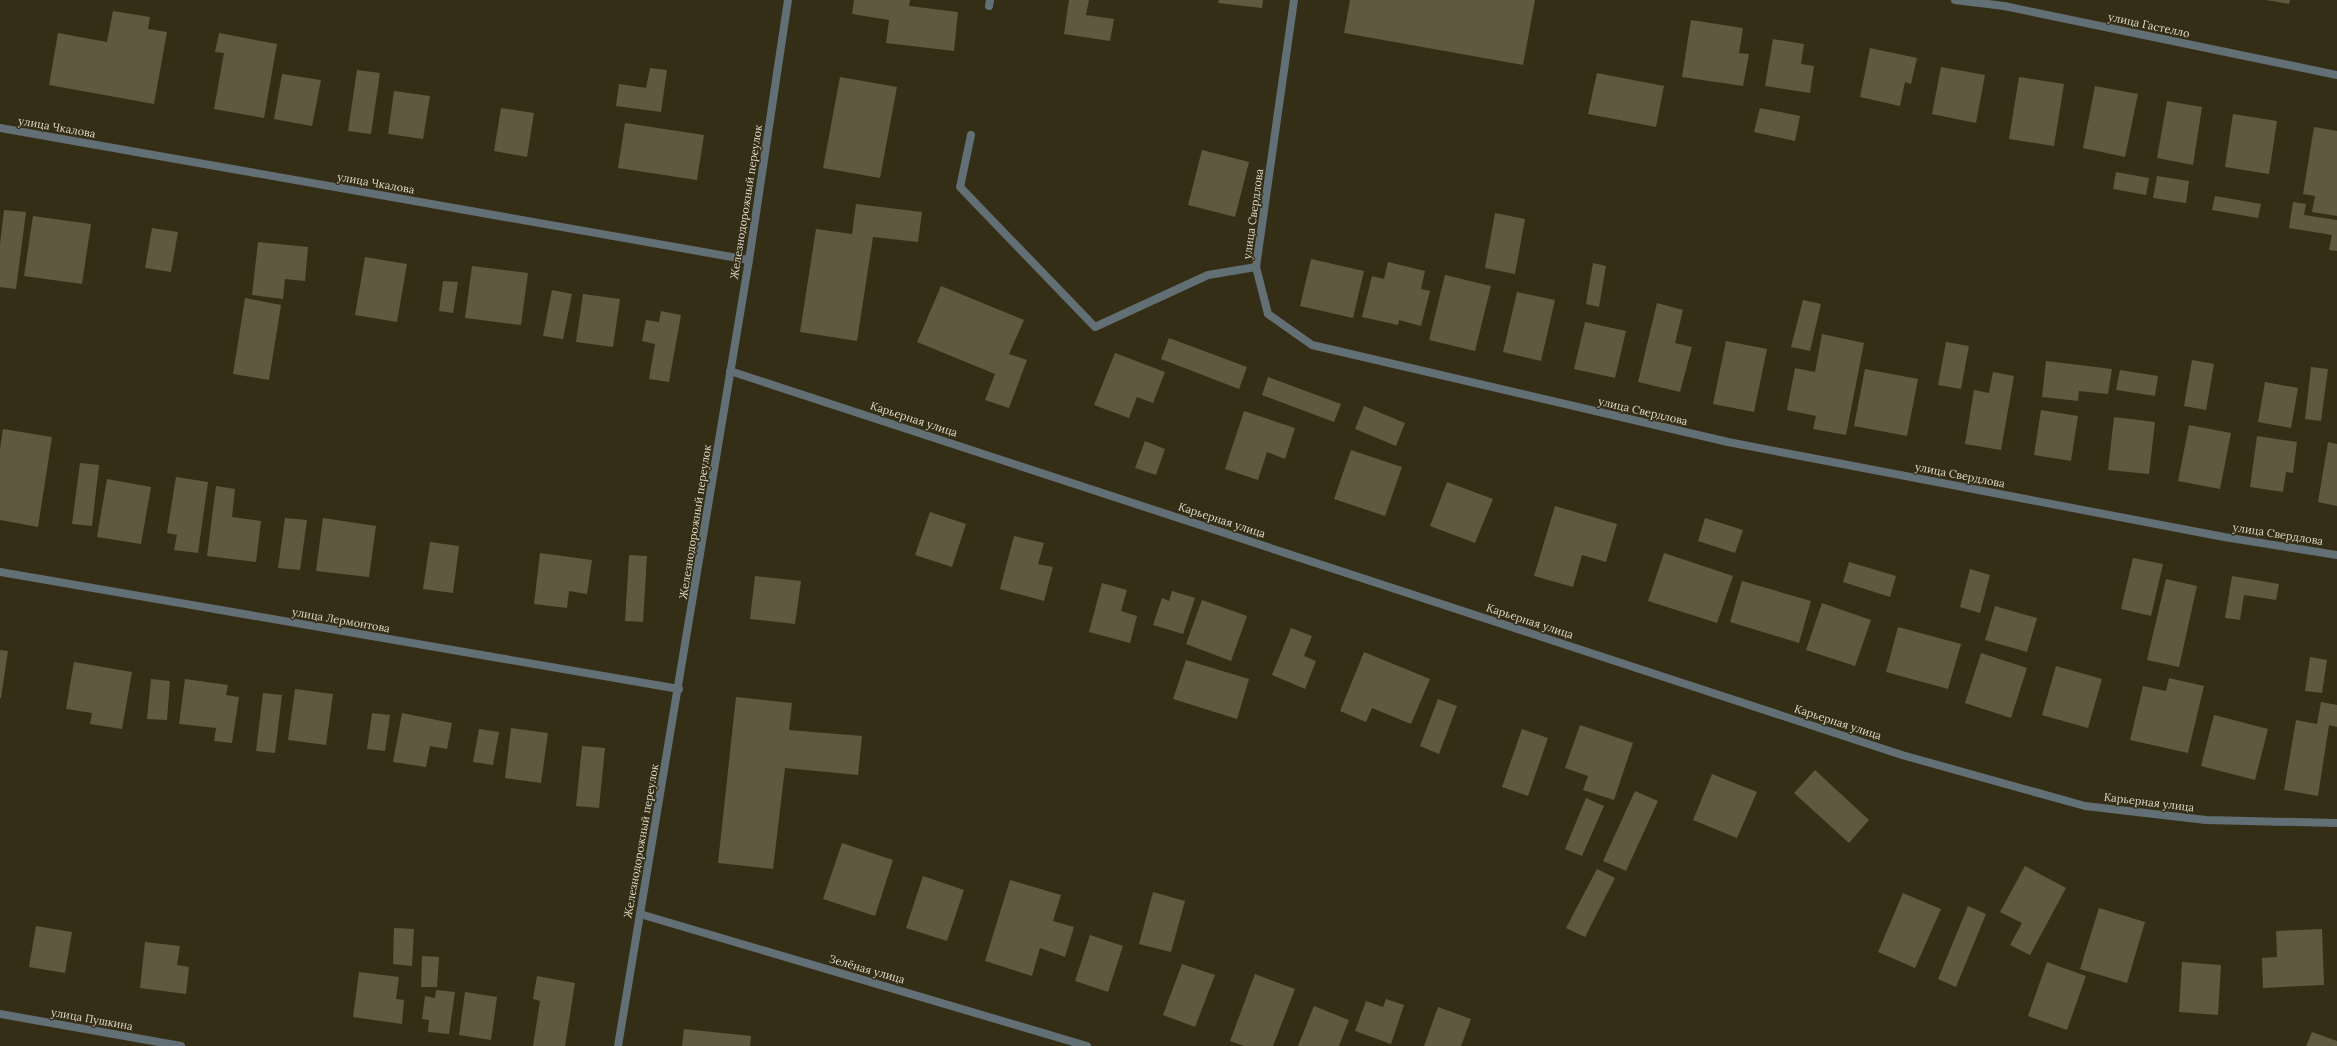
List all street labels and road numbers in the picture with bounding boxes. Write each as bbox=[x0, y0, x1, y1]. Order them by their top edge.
street label: улица Гастелло bbox=[2107, 10, 2191, 40]
street label: улица Чкалова bbox=[17, 113, 97, 141]
street label: Железнодорожный переулок bbox=[727, 124, 765, 280]
street label: улица Свердлова bbox=[1240, 167, 1266, 260]
street label: улица Чкалова bbox=[336, 169, 416, 197]
street label: улица Свердлова bbox=[1597, 394, 1689, 428]
street label: Карьерная улица bbox=[869, 398, 960, 440]
street label: Железнодорожный переулок bbox=[676, 444, 714, 600]
street label: улица Свердлова bbox=[1914, 459, 2006, 491]
street label: Карьерная улица bbox=[1177, 499, 1268, 541]
street label: улица Свердлова bbox=[2232, 520, 2325, 548]
street label: Карьерная улица bbox=[1485, 600, 1576, 642]
street label: улица Лермонтова bbox=[291, 604, 391, 636]
street label: Карьерная улица bbox=[1793, 701, 1884, 743]
street label: Железнодорожный переулок bbox=[621, 763, 661, 919]
street label: Карьерная улица bbox=[2103, 790, 2195, 815]
street label: Зелёная улица bbox=[827, 951, 907, 987]
street label: улица Пушкина bbox=[50, 1005, 134, 1033]

